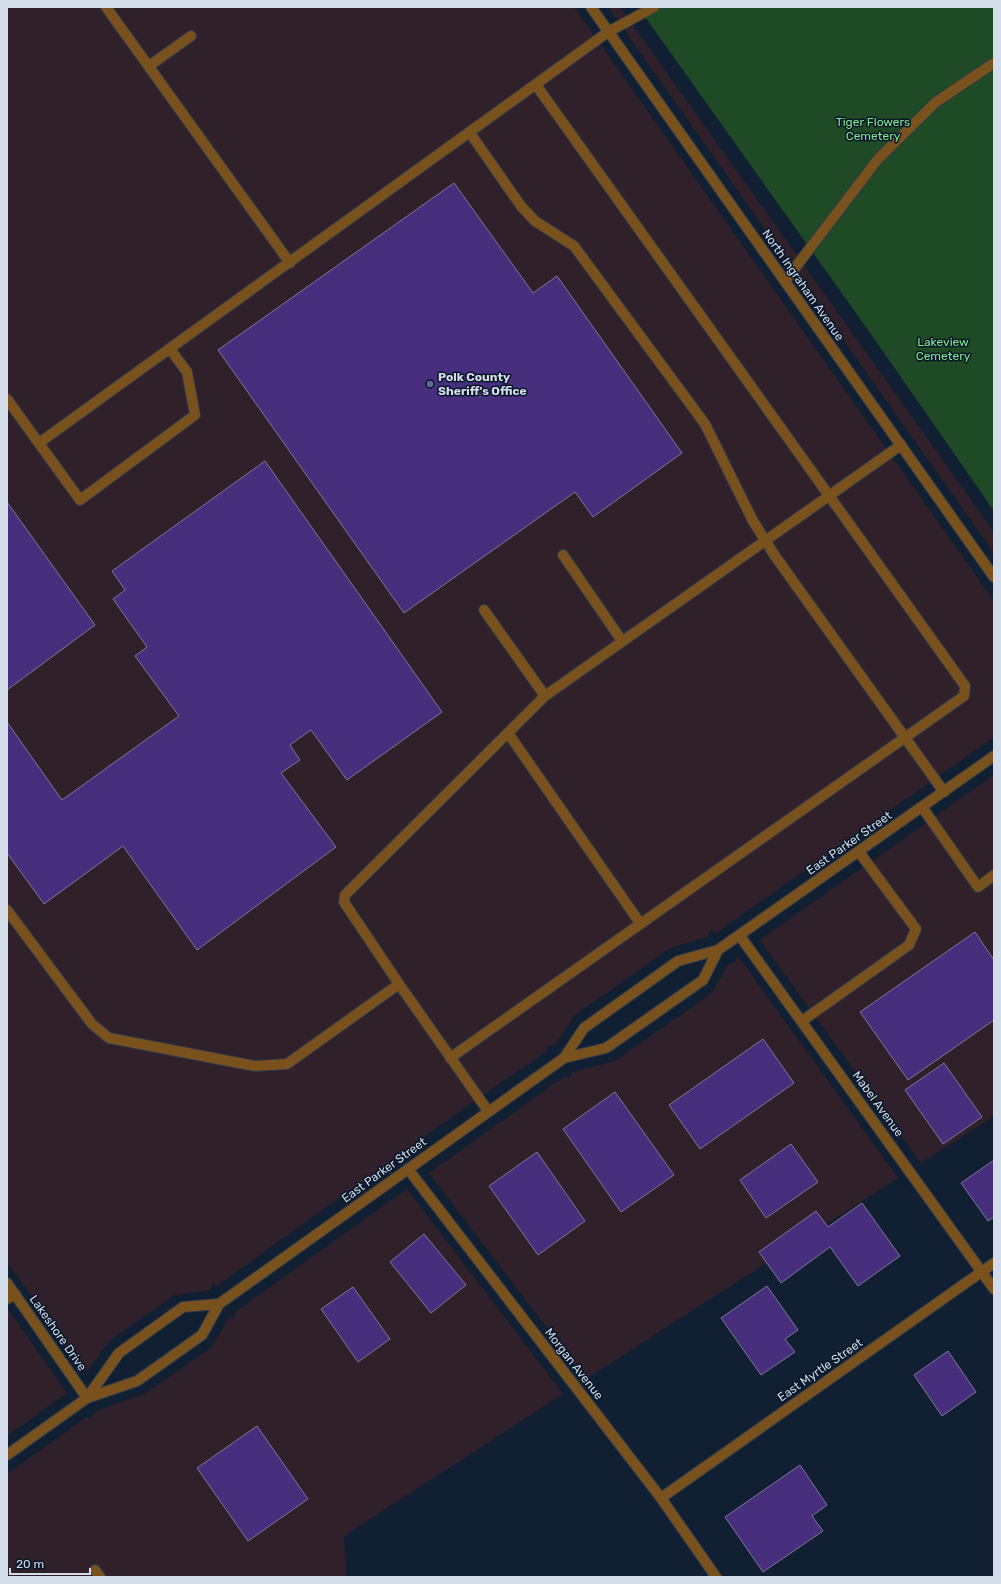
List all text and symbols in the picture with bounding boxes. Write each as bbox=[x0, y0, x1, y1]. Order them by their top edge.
park label: Tiger Flowers Cemetery bbox=[836, 115, 910, 143]
street label: North Ingraham Avenue bbox=[759, 227, 847, 344]
park label: Lakeview Cemetery bbox=[916, 335, 971, 363]
place label: Polk County Sheriff's Office bbox=[438, 370, 527, 398]
marker: Polk County Sheriff's Office bbox=[425, 379, 435, 389]
street label: East Parker Street bbox=[804, 808, 895, 878]
street label: Mabel Avenue bbox=[850, 1068, 907, 1140]
street label: East Parker Street bbox=[339, 1134, 429, 1205]
street label: Lakeshore Drive bbox=[27, 1292, 90, 1374]
street label: Morgan Avenue bbox=[542, 1326, 606, 1403]
street label: East Myrtle Street bbox=[775, 1335, 865, 1405]
scale bar bbox=[10, 1550, 90, 1576]
text: 20 m bbox=[16, 1557, 44, 1571]

